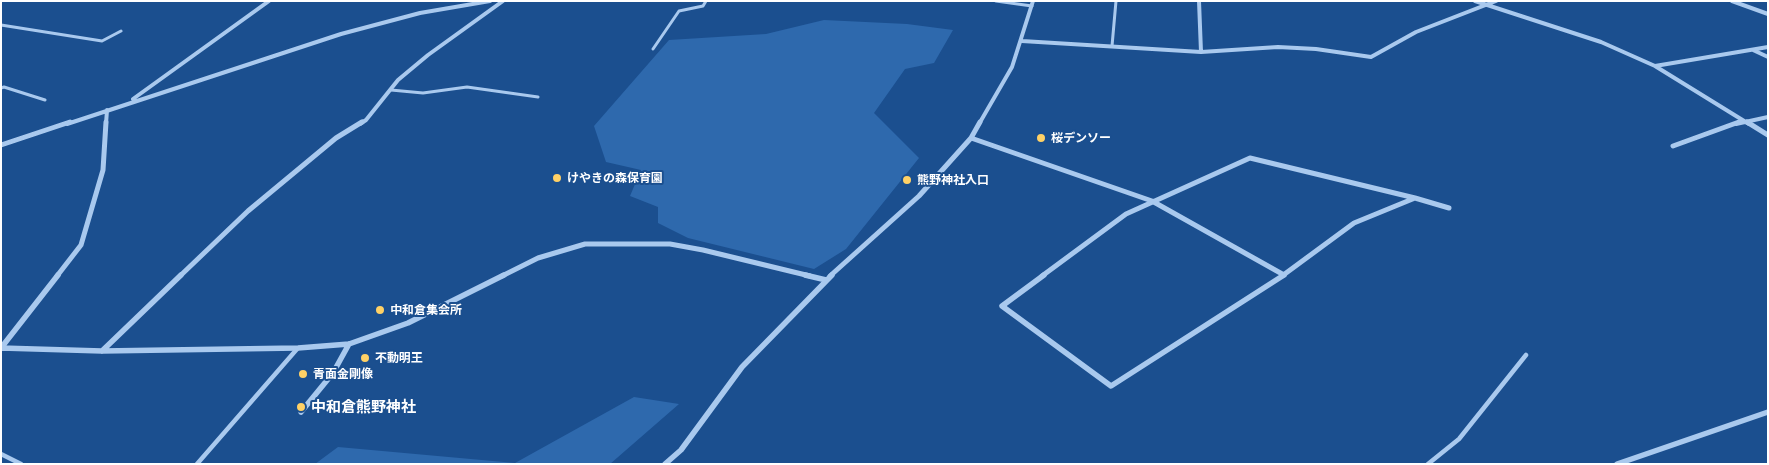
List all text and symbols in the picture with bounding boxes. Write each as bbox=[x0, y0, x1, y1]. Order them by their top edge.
place label: 桜デンソー bbox=[1051, 131, 1111, 145]
marker: 桜デンソー bbox=[1035, 132, 1047, 144]
place label: けやきの森保育園 bbox=[567, 171, 663, 185]
marker: けやきの森保育園 bbox=[551, 172, 563, 184]
place label: 熊野神社入口 bbox=[917, 173, 989, 187]
marker: 熊野神社入口 bbox=[901, 174, 913, 186]
place label: 中和倉集会所 bbox=[390, 303, 462, 317]
marker: 中和倉集会所 bbox=[374, 304, 386, 316]
place label: 不動明王 bbox=[375, 351, 423, 365]
marker: 不動明王 bbox=[359, 352, 371, 364]
place label: 青面金剛像 bbox=[313, 367, 373, 381]
marker: 青面金剛像 bbox=[297, 368, 309, 380]
place label: 中和倉熊野神社 bbox=[311, 398, 416, 416]
marker: 中和倉熊野神社 bbox=[295, 401, 307, 413]

